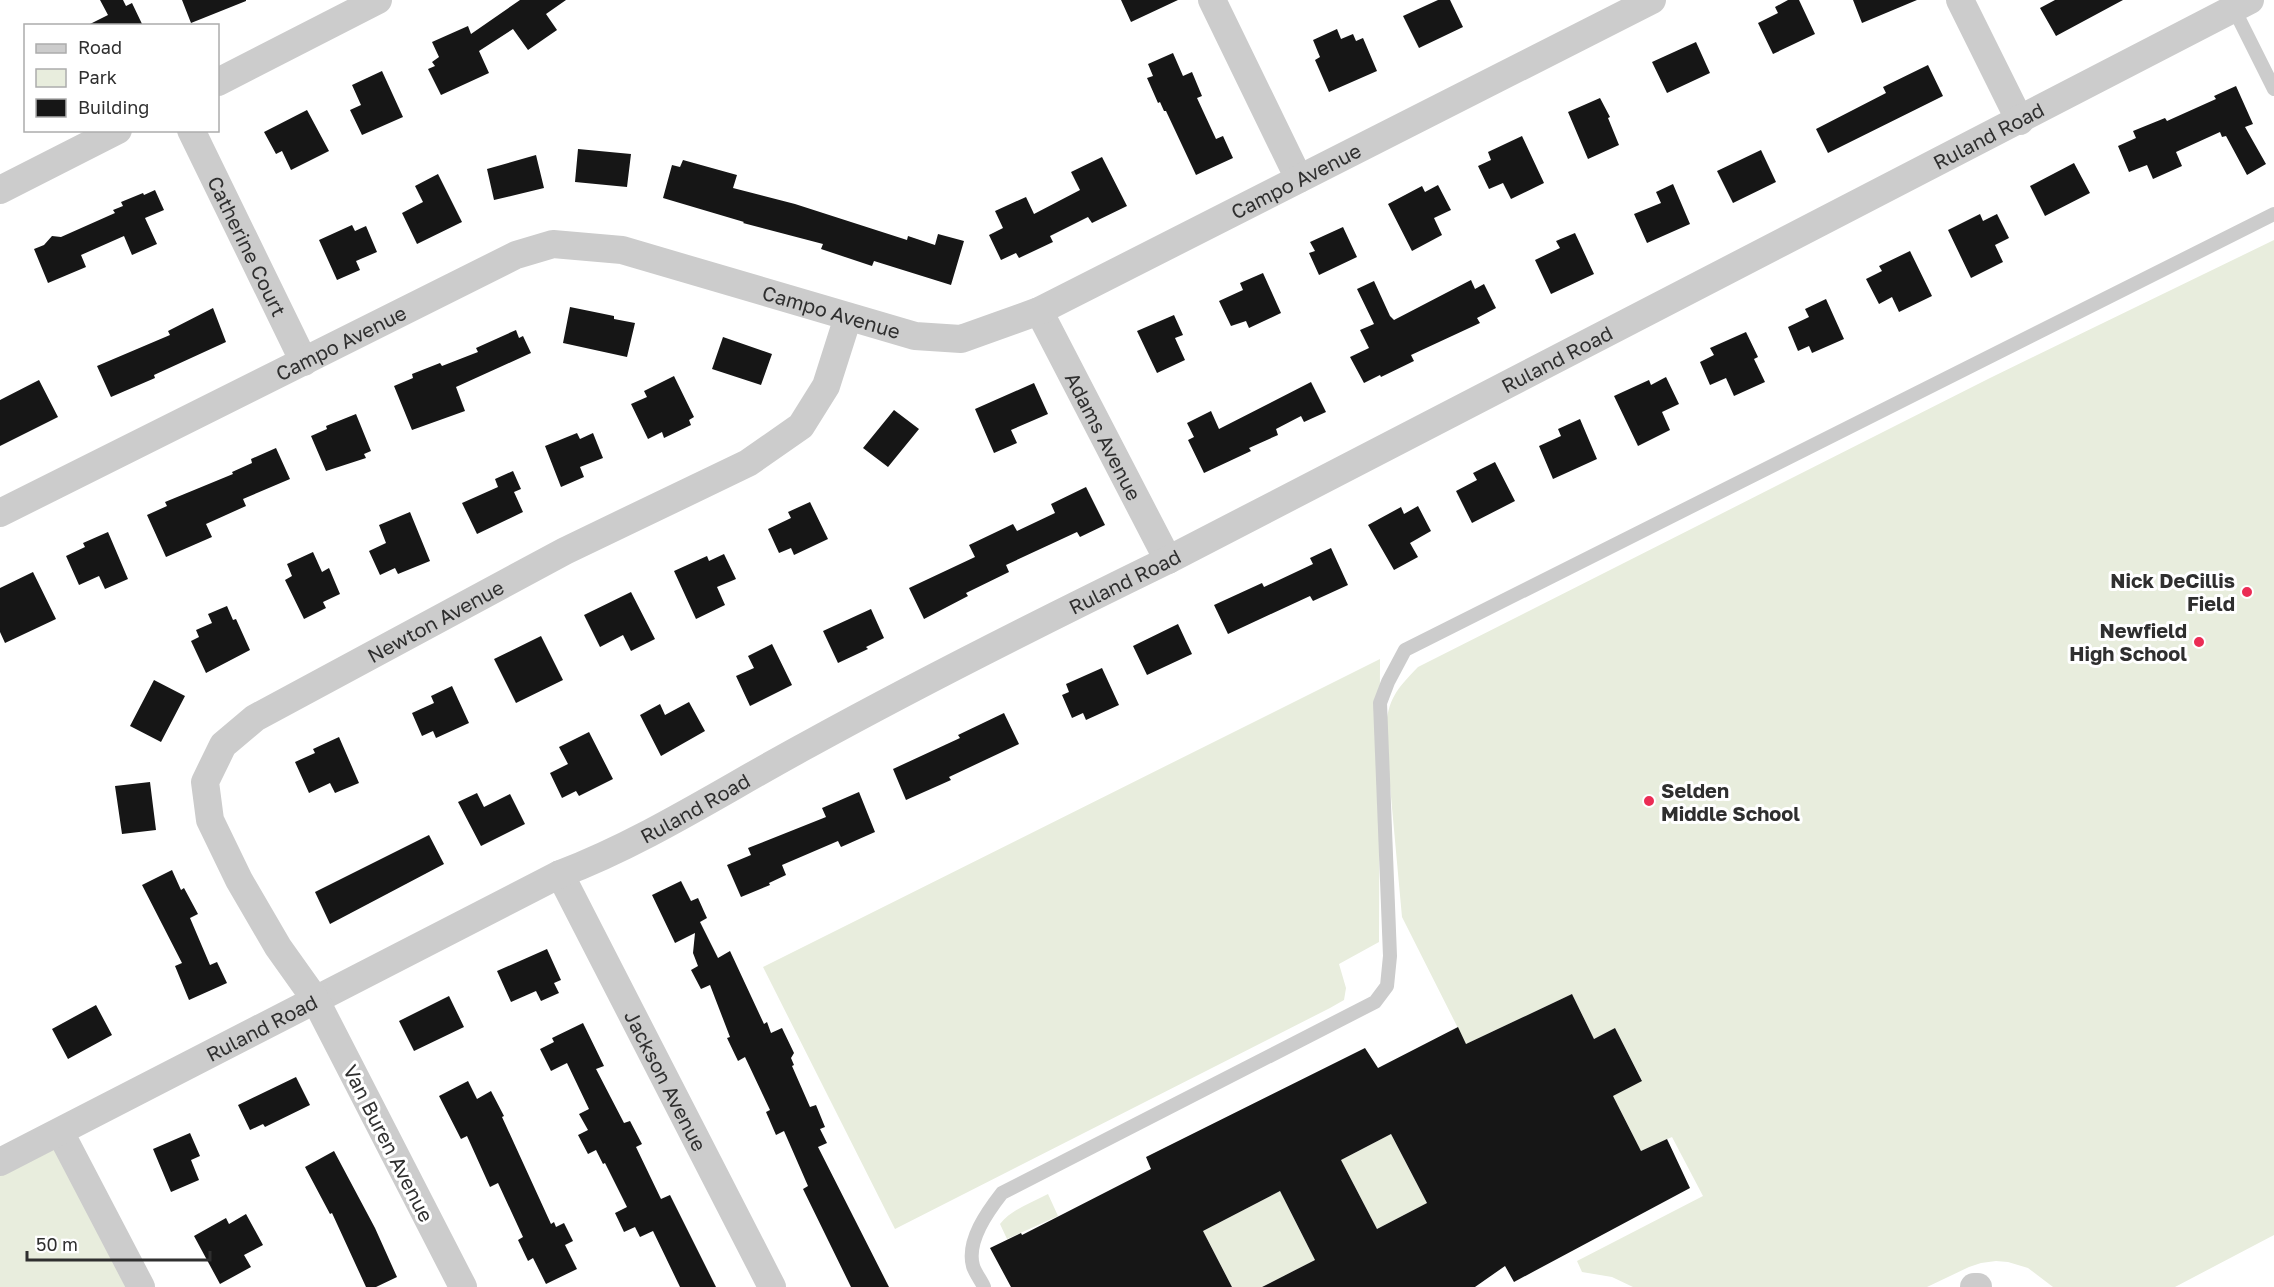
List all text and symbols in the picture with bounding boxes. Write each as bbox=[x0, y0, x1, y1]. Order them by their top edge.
legend bbox=[24, 24, 219, 132]
text: Road bbox=[78, 36, 122, 58]
text: Park bbox=[78, 66, 117, 88]
text: Building bbox=[78, 96, 149, 118]
street label: Ruland Road bbox=[1929, 97, 2048, 174]
street label: Campo Avenue bbox=[1227, 138, 1365, 224]
street label: Catherine Court bbox=[203, 172, 292, 320]
street label: Campo Avenue bbox=[760, 280, 903, 343]
street label: Campo Avenue bbox=[272, 300, 410, 385]
street label: Ruland Road bbox=[1497, 320, 1616, 397]
street label: Adams Avenue bbox=[1061, 368, 1147, 504]
street label: Ruland Road bbox=[1065, 544, 1185, 619]
place label: Nick DeCillis Field bbox=[2110, 568, 2235, 615]
street label: Newton Avenue bbox=[363, 574, 508, 667]
marker: Nick DeCillis Field bbox=[2240, 585, 2254, 599]
place label: Newfield High School bbox=[2069, 618, 2187, 665]
marker: Newfield High School bbox=[2192, 635, 2206, 649]
street label: Ruland Road bbox=[636, 768, 754, 848]
place label: Selden Middle School bbox=[1661, 778, 1800, 825]
marker: Selden Middle School bbox=[1642, 794, 1656, 808]
street label: Ruland Road bbox=[202, 989, 321, 1066]
street label: Jackson Avenue bbox=[620, 1006, 712, 1155]
street label: Van Buren Avenue bbox=[339, 1060, 439, 1226]
scale bar bbox=[27, 1224, 210, 1262]
text: 50 m bbox=[36, 1233, 78, 1255]

